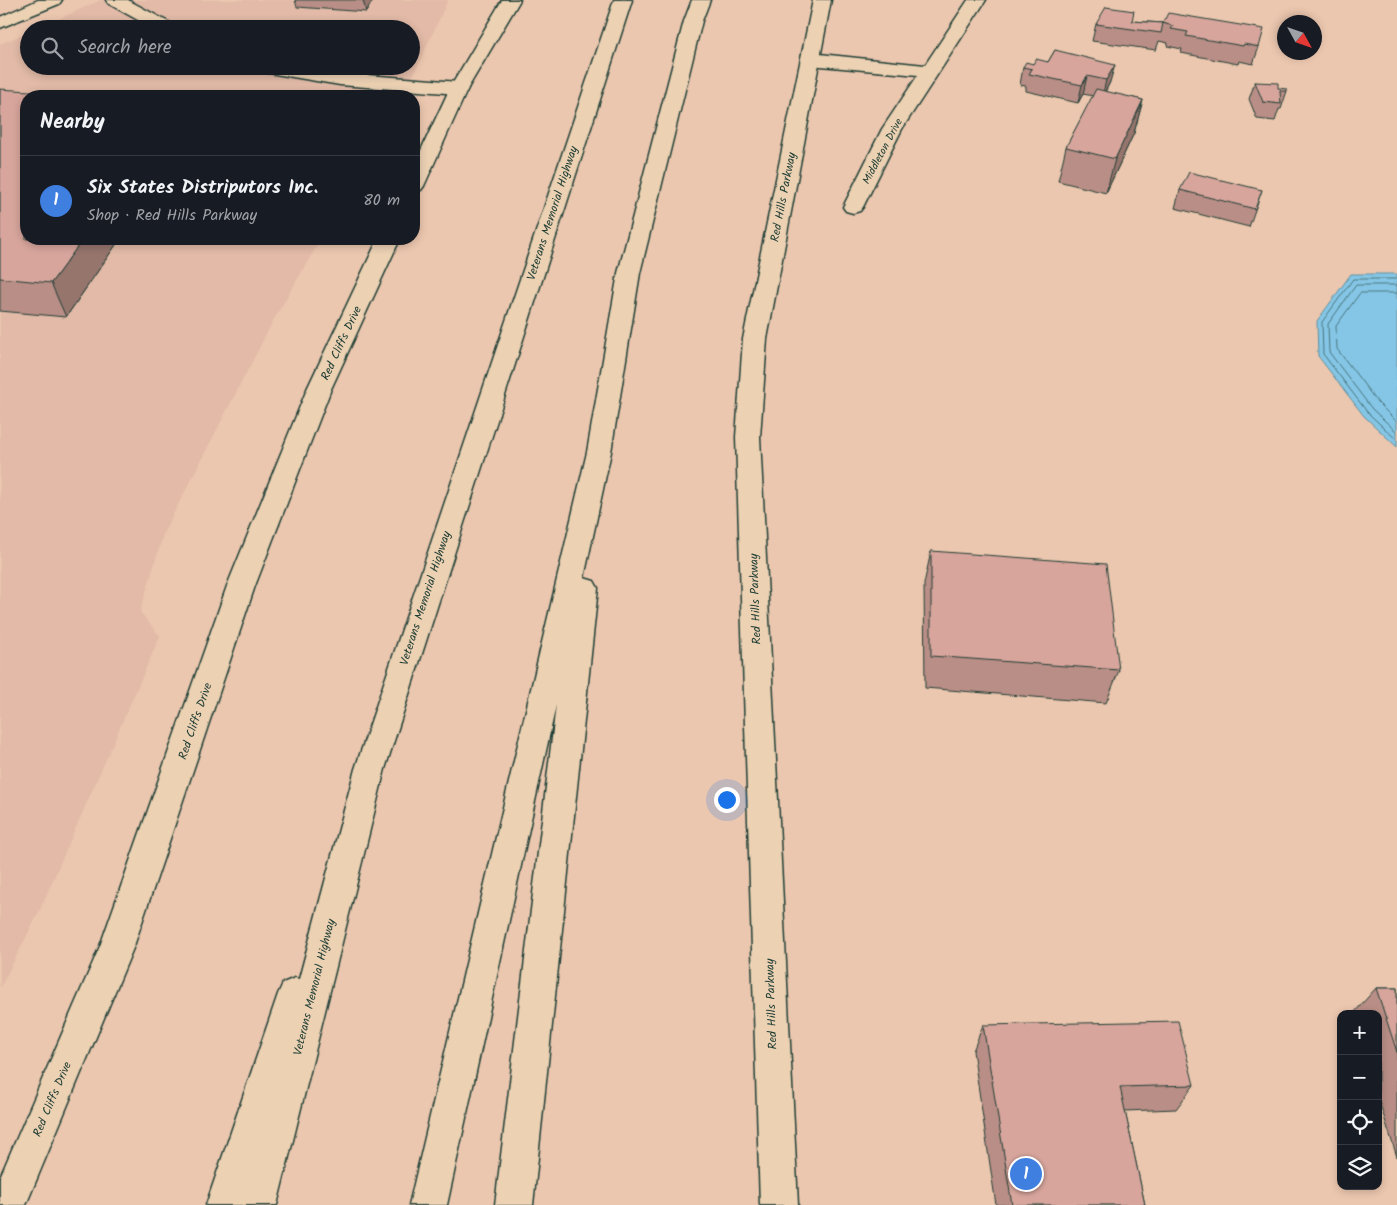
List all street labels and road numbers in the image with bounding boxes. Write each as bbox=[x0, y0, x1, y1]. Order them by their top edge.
street label: Middleton Drive bbox=[858, 115, 908, 188]
street label: Veterans Memorial Highway bbox=[522, 143, 583, 283]
street label: Red Hills Parkway bbox=[765, 150, 802, 244]
street label: Red Cliffs Drive bbox=[316, 302, 367, 384]
street label: Veterans Memorial Highway bbox=[395, 528, 456, 668]
street label: Red Hills Parkway bbox=[744, 553, 767, 645]
street label: Red Cliffs Drive bbox=[173, 680, 218, 762]
street label: Veterans Memorial Highway bbox=[288, 916, 341, 1057]
street label: Red Hills Parkway bbox=[760, 958, 783, 1050]
street label: Red Cliffs Drive bbox=[28, 1058, 77, 1140]

